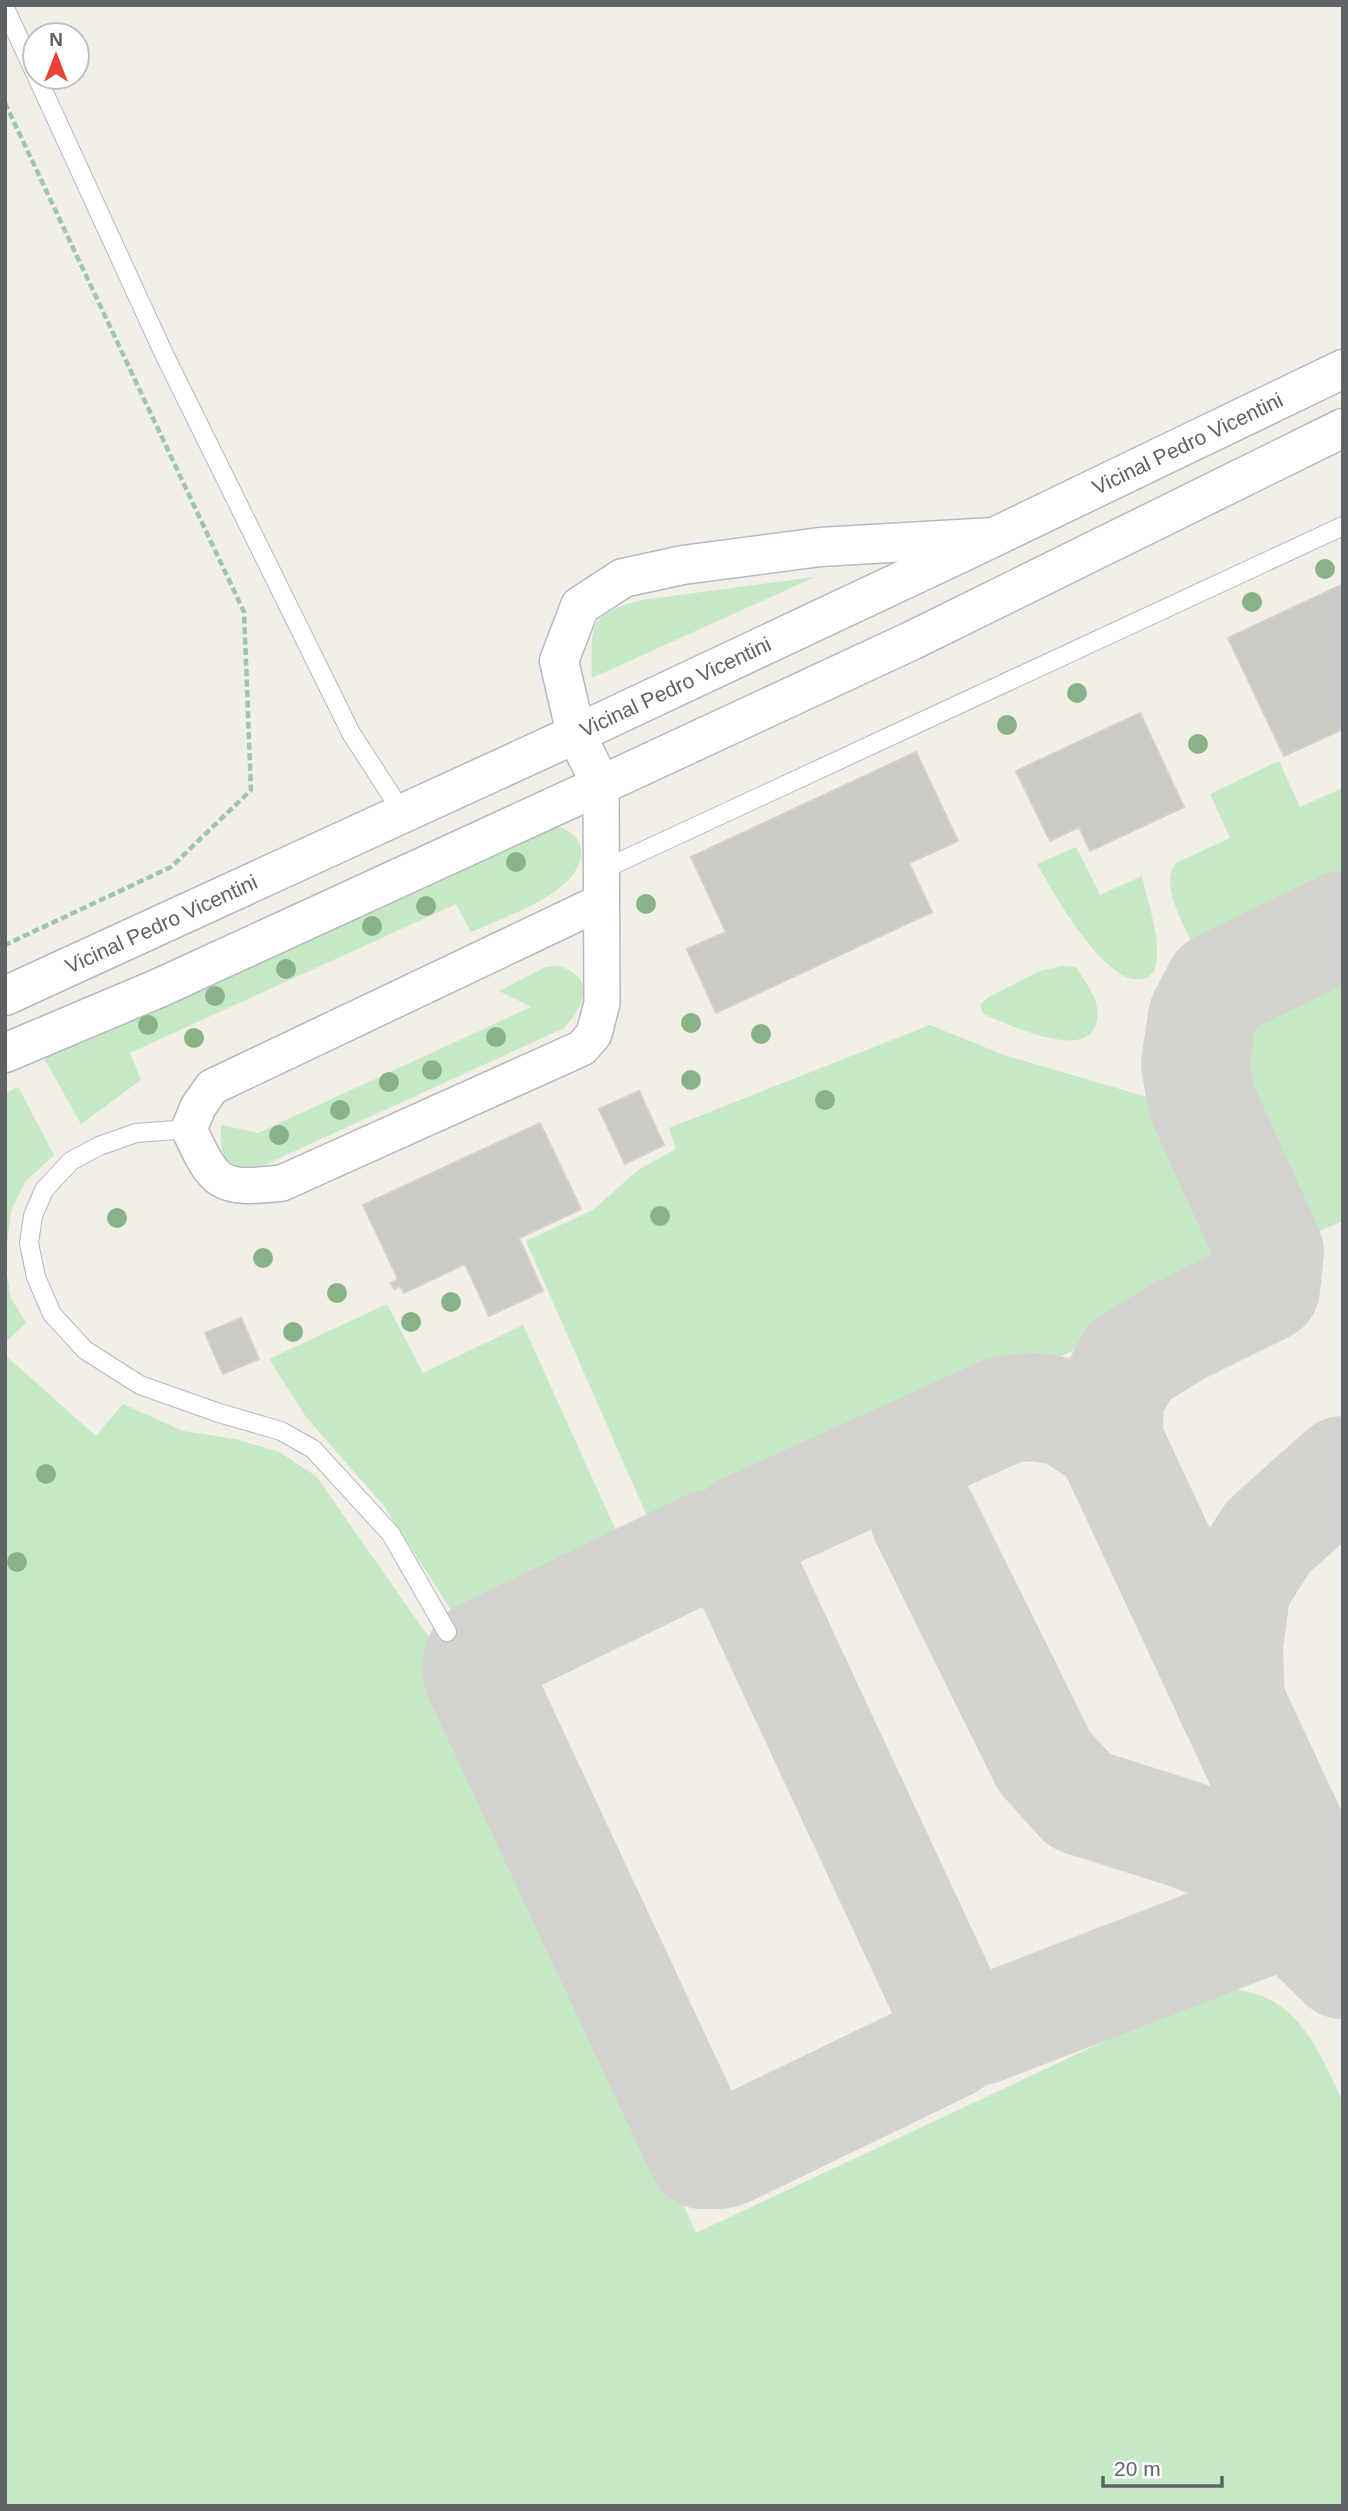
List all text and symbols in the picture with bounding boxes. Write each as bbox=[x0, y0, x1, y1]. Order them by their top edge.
north arrow bbox=[21, 21, 91, 91]
text: N bbox=[49, 29, 63, 50]
street label: Vicinal Pedro Vicentini bbox=[1089, 388, 1286, 499]
street label: Vicinal Pedro Vicentini bbox=[576, 632, 774, 741]
street label: Vicinal Pedro Vicentini bbox=[62, 870, 261, 978]
scale bar bbox=[1103, 2444, 1222, 2488]
text: 20 m bbox=[1114, 2457, 1161, 2480]

